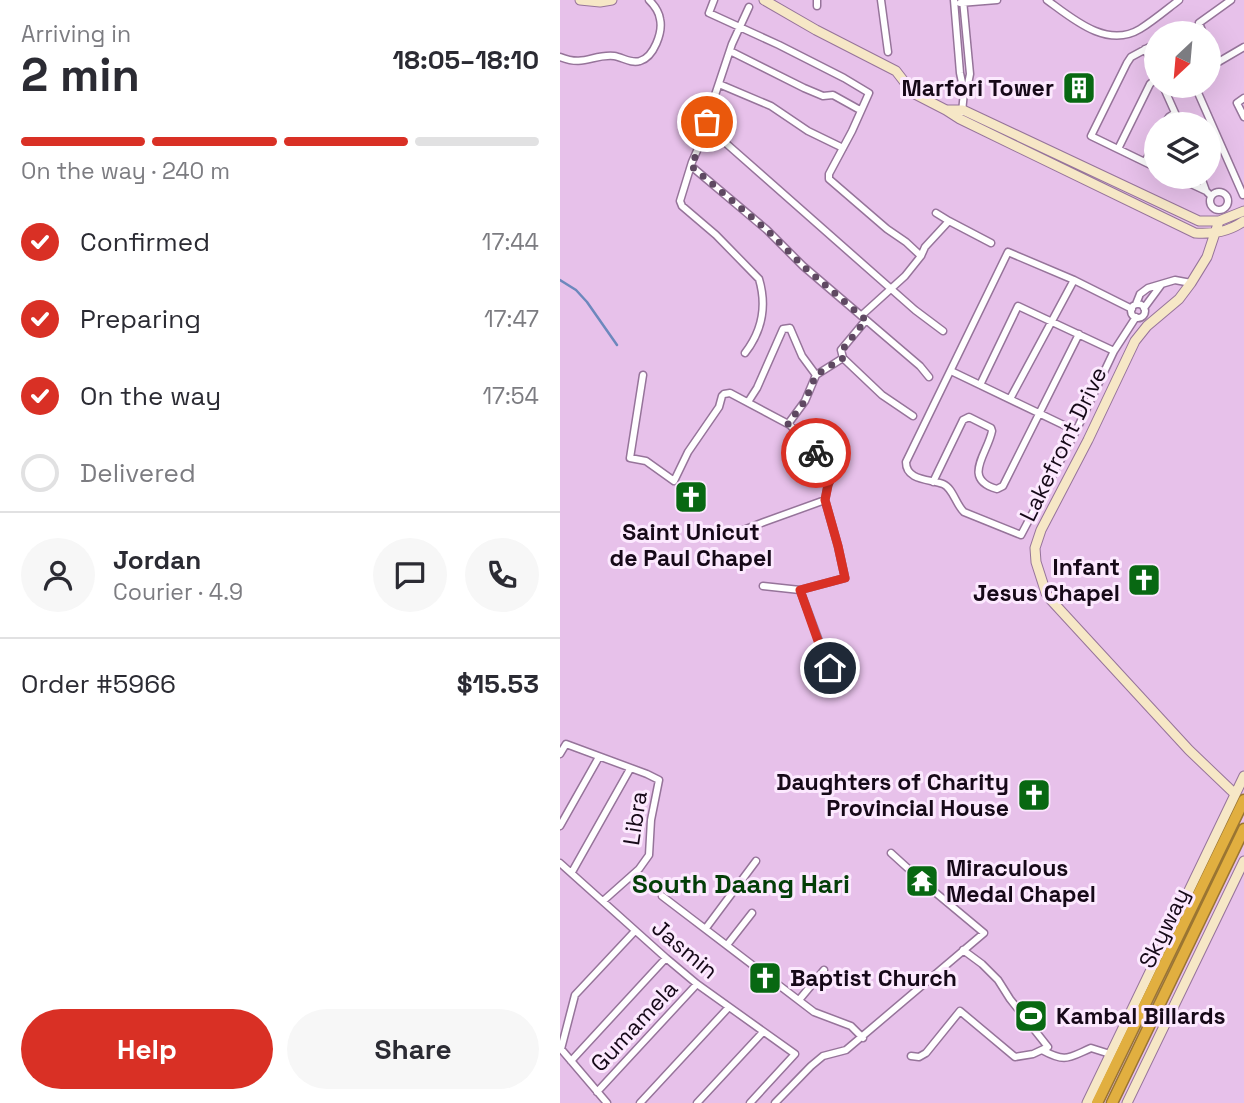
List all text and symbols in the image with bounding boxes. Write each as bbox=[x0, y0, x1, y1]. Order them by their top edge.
text: Arriving in bbox=[21, 19, 131, 49]
north arrow bbox=[1144, 21, 1222, 98]
map controls bbox=[1144, 21, 1221, 189]
text: 18:05–18:10 bbox=[393, 43, 539, 77]
text: 2 min bbox=[21, 46, 140, 104]
building icon: Marfori Tower bbox=[1060, 69, 1098, 107]
place label: Marfori Tower bbox=[901, 73, 1054, 103]
pin bbox=[677, 92, 737, 152]
icon: bag bbox=[688, 103, 726, 141]
button: layers bbox=[1144, 112, 1221, 189]
text: On the way · 240 m bbox=[21, 156, 230, 186]
icon: check bbox=[21, 223, 59, 261]
text: Confirmed bbox=[80, 225, 210, 259]
text: 17:44 bbox=[482, 227, 539, 257]
icon: check bbox=[21, 300, 59, 338]
text: Preparing bbox=[80, 302, 201, 336]
text: 17:47 bbox=[484, 304, 539, 334]
street label: Lakefront Drive bbox=[1013, 362, 1113, 526]
icon: check bbox=[21, 377, 59, 415]
text: On the way bbox=[80, 379, 221, 413]
text: 17:54 bbox=[482, 381, 539, 411]
courier bbox=[781, 418, 851, 488]
icon: bike bbox=[797, 434, 835, 472]
text: Delivered bbox=[80, 456, 196, 490]
church icon: Saint Unicut de Paul Chapel bbox=[672, 478, 710, 516]
place label: Saint Unicut de Paul Chapel bbox=[610, 517, 772, 573]
button: person bbox=[21, 538, 95, 612]
button: chat bbox=[373, 538, 447, 612]
button: phone bbox=[465, 538, 539, 612]
text: Jordan bbox=[113, 543, 201, 577]
place label: Infant Jesus Chapel bbox=[973, 552, 1120, 608]
church icon: Infant Jesus Chapel bbox=[1125, 561, 1163, 599]
text: Courier · 4.9 bbox=[113, 577, 243, 607]
pin bbox=[800, 638, 860, 698]
icon: home bbox=[811, 649, 849, 687]
text: Order #5966 bbox=[21, 667, 176, 701]
text: $15.53 bbox=[457, 667, 539, 701]
place label: Daughters of Charity Provincial House bbox=[776, 767, 1009, 823]
church icon: Daughters of Charity Provincial House bbox=[1015, 776, 1053, 814]
street label: Libra bbox=[616, 789, 654, 847]
place label: Miraculous Medal Chapel bbox=[946, 853, 1096, 909]
temple icon: Miraculous Medal Chapel bbox=[903, 862, 941, 900]
district label: South Daang Hari bbox=[632, 867, 850, 901]
street label: Skyway bbox=[1132, 883, 1196, 973]
street label: Jasmin bbox=[646, 912, 724, 986]
church icon: Baptist Church bbox=[746, 959, 784, 997]
place label: Baptist Church bbox=[790, 963, 957, 993]
street label: Gumamela bbox=[584, 974, 684, 1078]
sports icon: Kambal Billards bbox=[1012, 997, 1050, 1035]
place label: Kambal Billards bbox=[1056, 1001, 1226, 1031]
button: Help bbox=[21, 1009, 273, 1089]
button: Share bbox=[287, 1009, 539, 1089]

